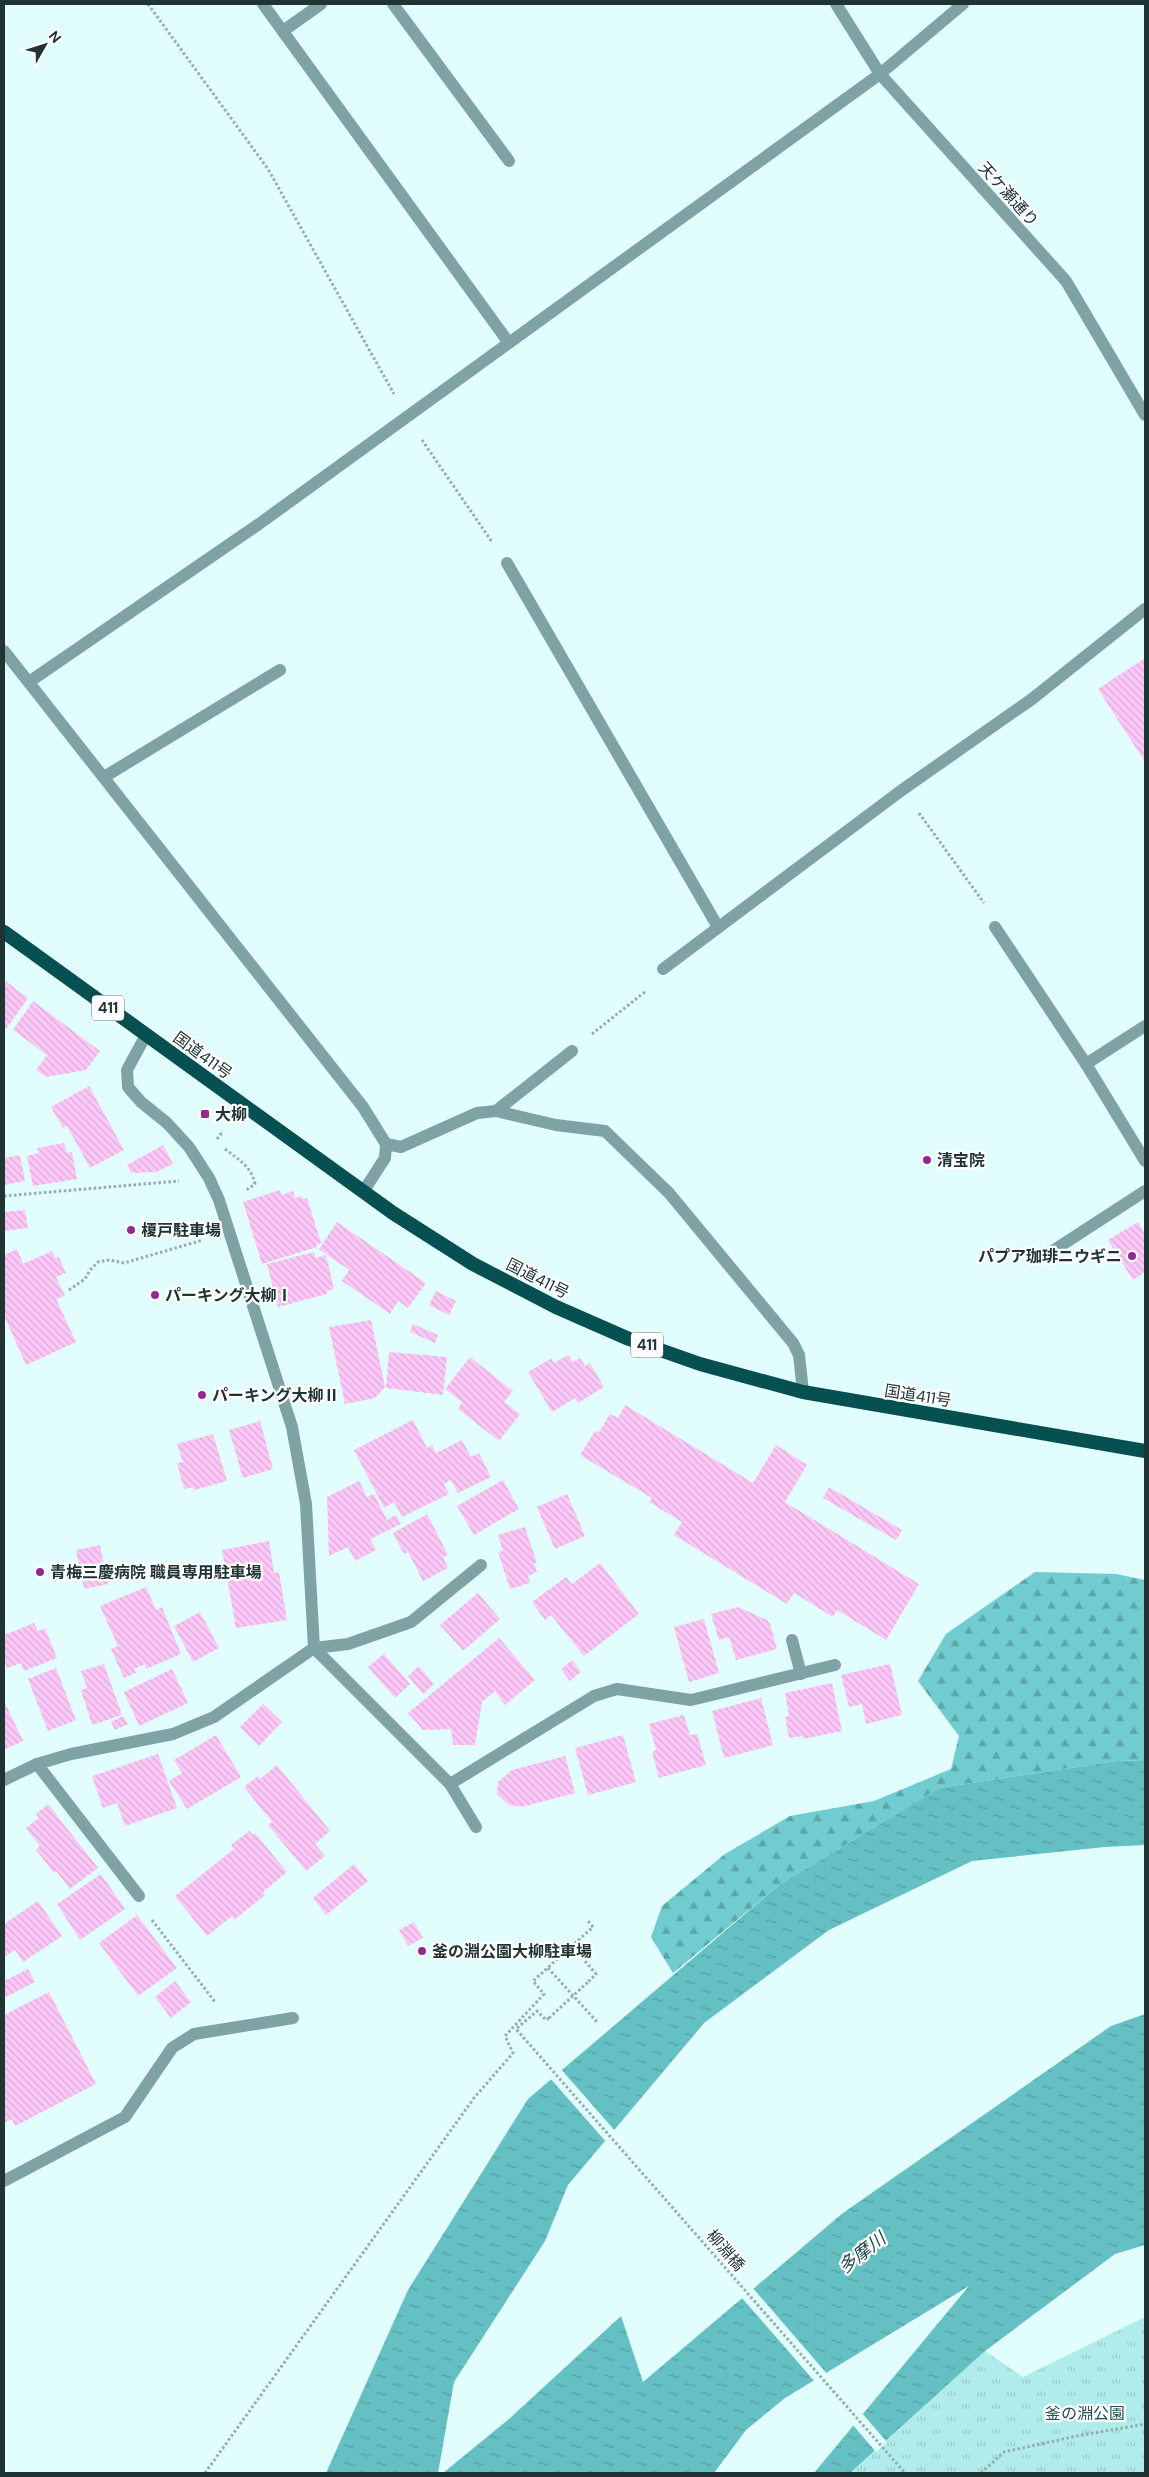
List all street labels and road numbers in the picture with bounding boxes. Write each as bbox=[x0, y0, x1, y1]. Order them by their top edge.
street label: 天ケ瀬通り bbox=[974, 158, 1043, 231]
road number: 411 bbox=[92, 996, 124, 1020]
street label: 国道411号 bbox=[169, 1027, 236, 1084]
street label: 国道411号 bbox=[503, 1254, 573, 1303]
road number: 411 bbox=[631, 1332, 663, 1358]
street label: 国道411号 bbox=[883, 1380, 953, 1411]
street label: 柳淵橋 bbox=[702, 2225, 749, 2275]

